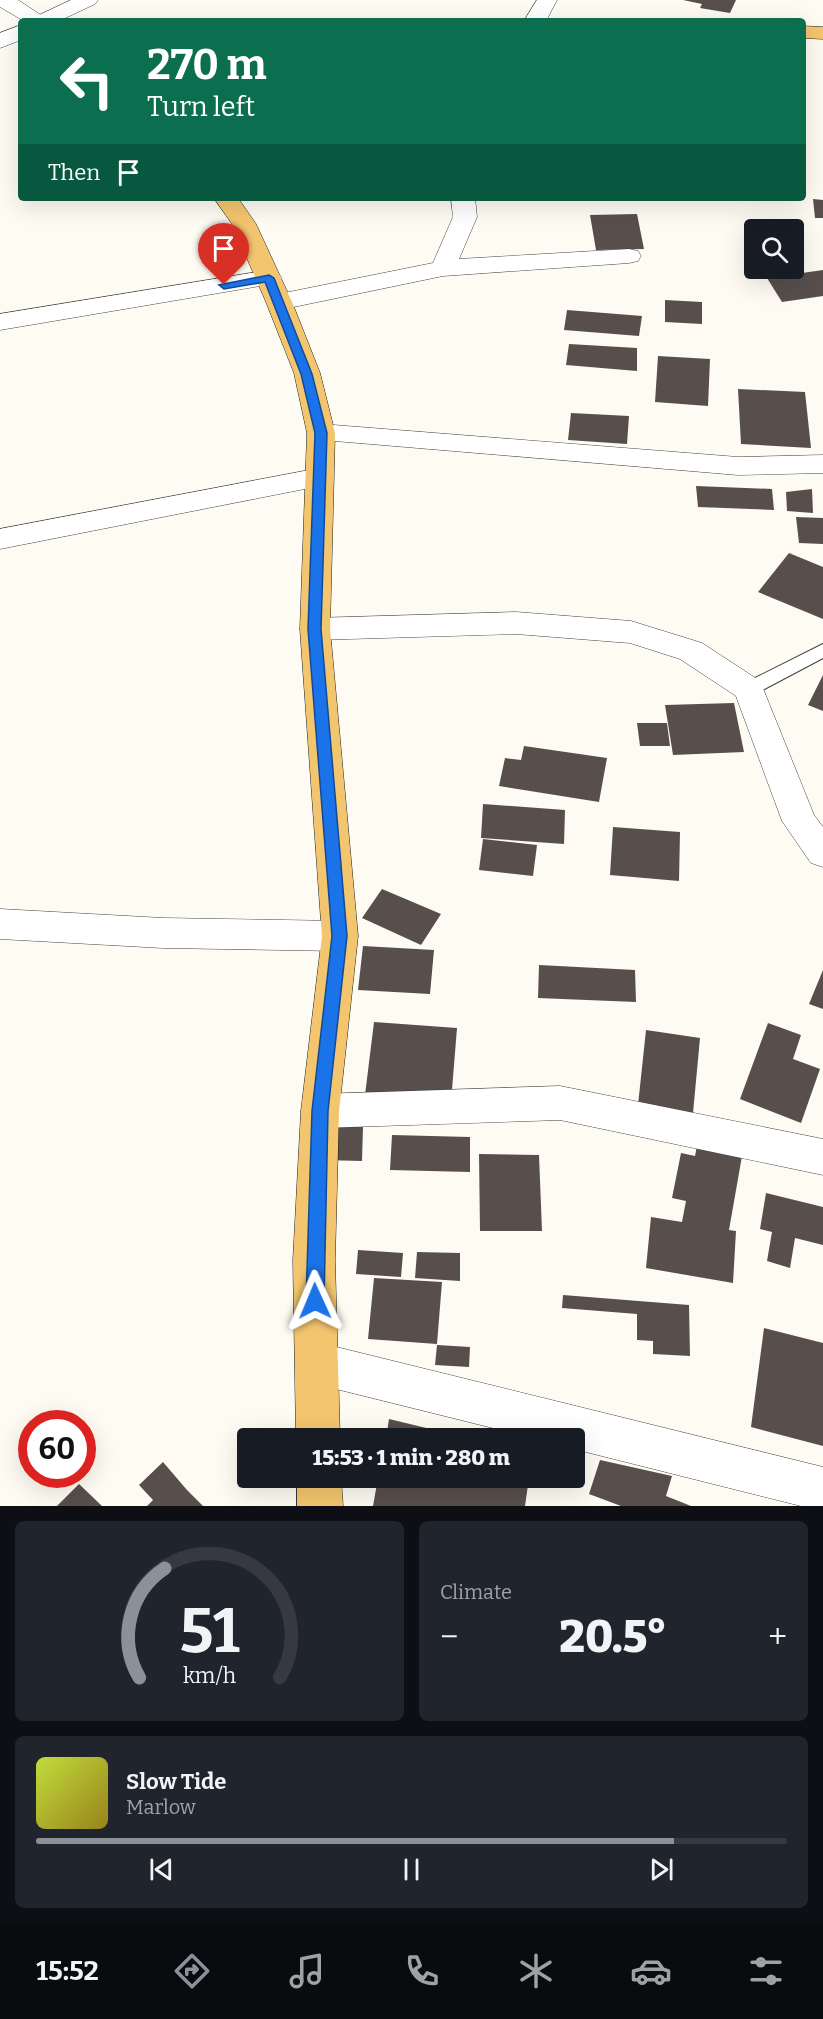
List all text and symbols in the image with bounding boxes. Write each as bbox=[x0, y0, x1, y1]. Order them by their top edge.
text: 270 m bbox=[147, 40, 267, 90]
icon: left bbox=[48, 42, 126, 120]
text: Turn left bbox=[147, 91, 255, 123]
icon: arrive bbox=[112, 156, 145, 189]
text: Then bbox=[48, 159, 100, 186]
map controls bbox=[744, 219, 804, 279]
button: search bbox=[744, 219, 804, 279]
pin bbox=[198, 223, 249, 285]
icon: arrive bbox=[207, 232, 240, 265]
position arrow bbox=[283, 1269, 347, 1333]
speed limit sign: 60 bbox=[18, 1410, 96, 1488]
text: 15:53 · 1 min · 280 m bbox=[312, 1444, 510, 1471]
text: Climate bbox=[440, 1580, 512, 1604]
text: 51 bbox=[179, 1594, 240, 1669]
text: 20.5° bbox=[559, 1610, 667, 1664]
text: − bbox=[440, 1617, 458, 1657]
text: + bbox=[768, 1617, 787, 1657]
text: km/h bbox=[183, 1663, 236, 1689]
text: Slow Tide bbox=[126, 1768, 226, 1795]
text: Marlow bbox=[126, 1795, 196, 1819]
icon: previous bbox=[145, 1853, 178, 1886]
icon: pause bbox=[395, 1853, 428, 1886]
icon: next bbox=[645, 1853, 678, 1886]
icon: directions bbox=[171, 1950, 213, 1992]
icon: music bbox=[286, 1950, 328, 1992]
icon: phone bbox=[401, 1950, 443, 1992]
icon: climate bbox=[515, 1950, 557, 1992]
icon: car bbox=[630, 1950, 672, 1992]
icon: filters bbox=[745, 1950, 787, 1992]
text: 15:52 bbox=[36, 1955, 99, 1987]

